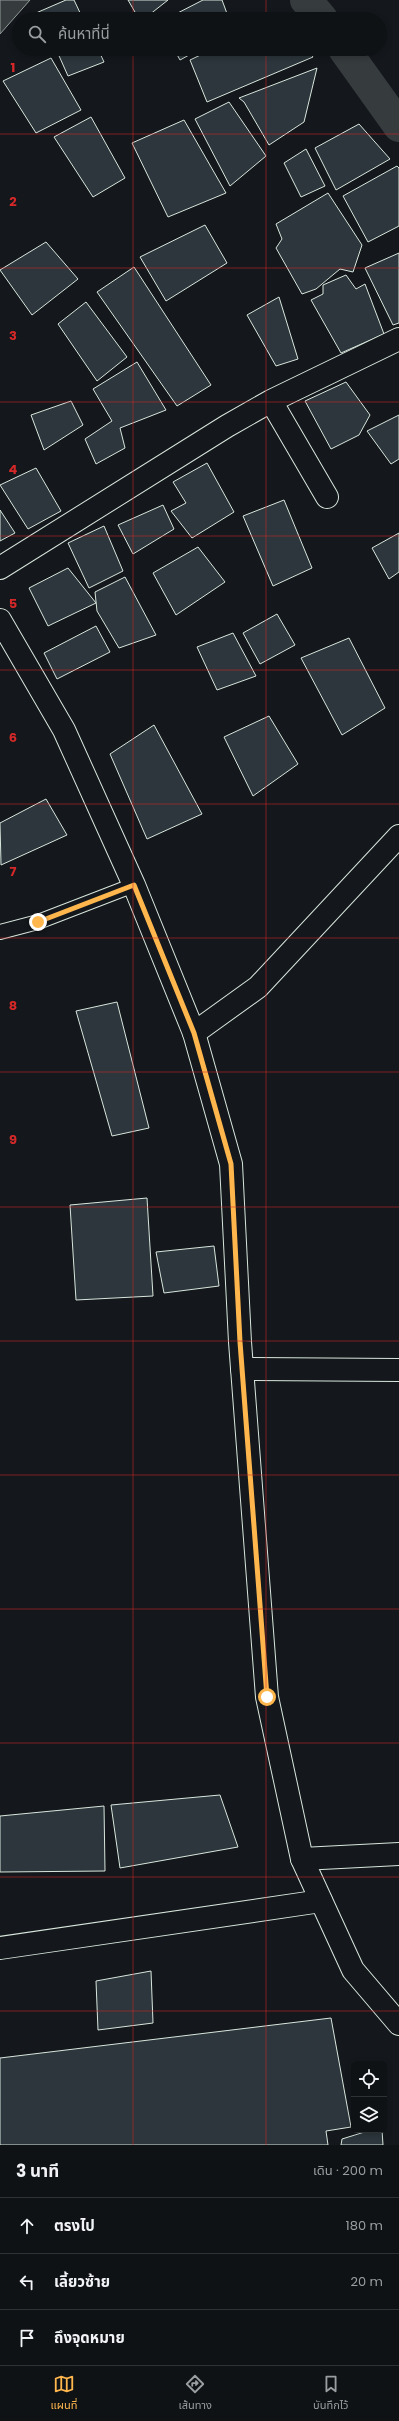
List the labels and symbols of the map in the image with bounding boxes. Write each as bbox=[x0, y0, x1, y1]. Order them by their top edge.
text: 1 bbox=[11, 58, 15, 77]
text: 2 bbox=[9, 192, 17, 211]
text: 3 bbox=[9, 326, 17, 345]
text: 4 bbox=[9, 460, 18, 479]
text: 5 bbox=[9, 594, 17, 613]
text: 6 bbox=[9, 728, 17, 747]
text: 7 bbox=[10, 862, 17, 881]
route end bbox=[29, 913, 47, 931]
text: 8 bbox=[9, 996, 17, 1015]
text: 9 bbox=[9, 1130, 17, 1149]
route start bbox=[258, 1688, 276, 1706]

